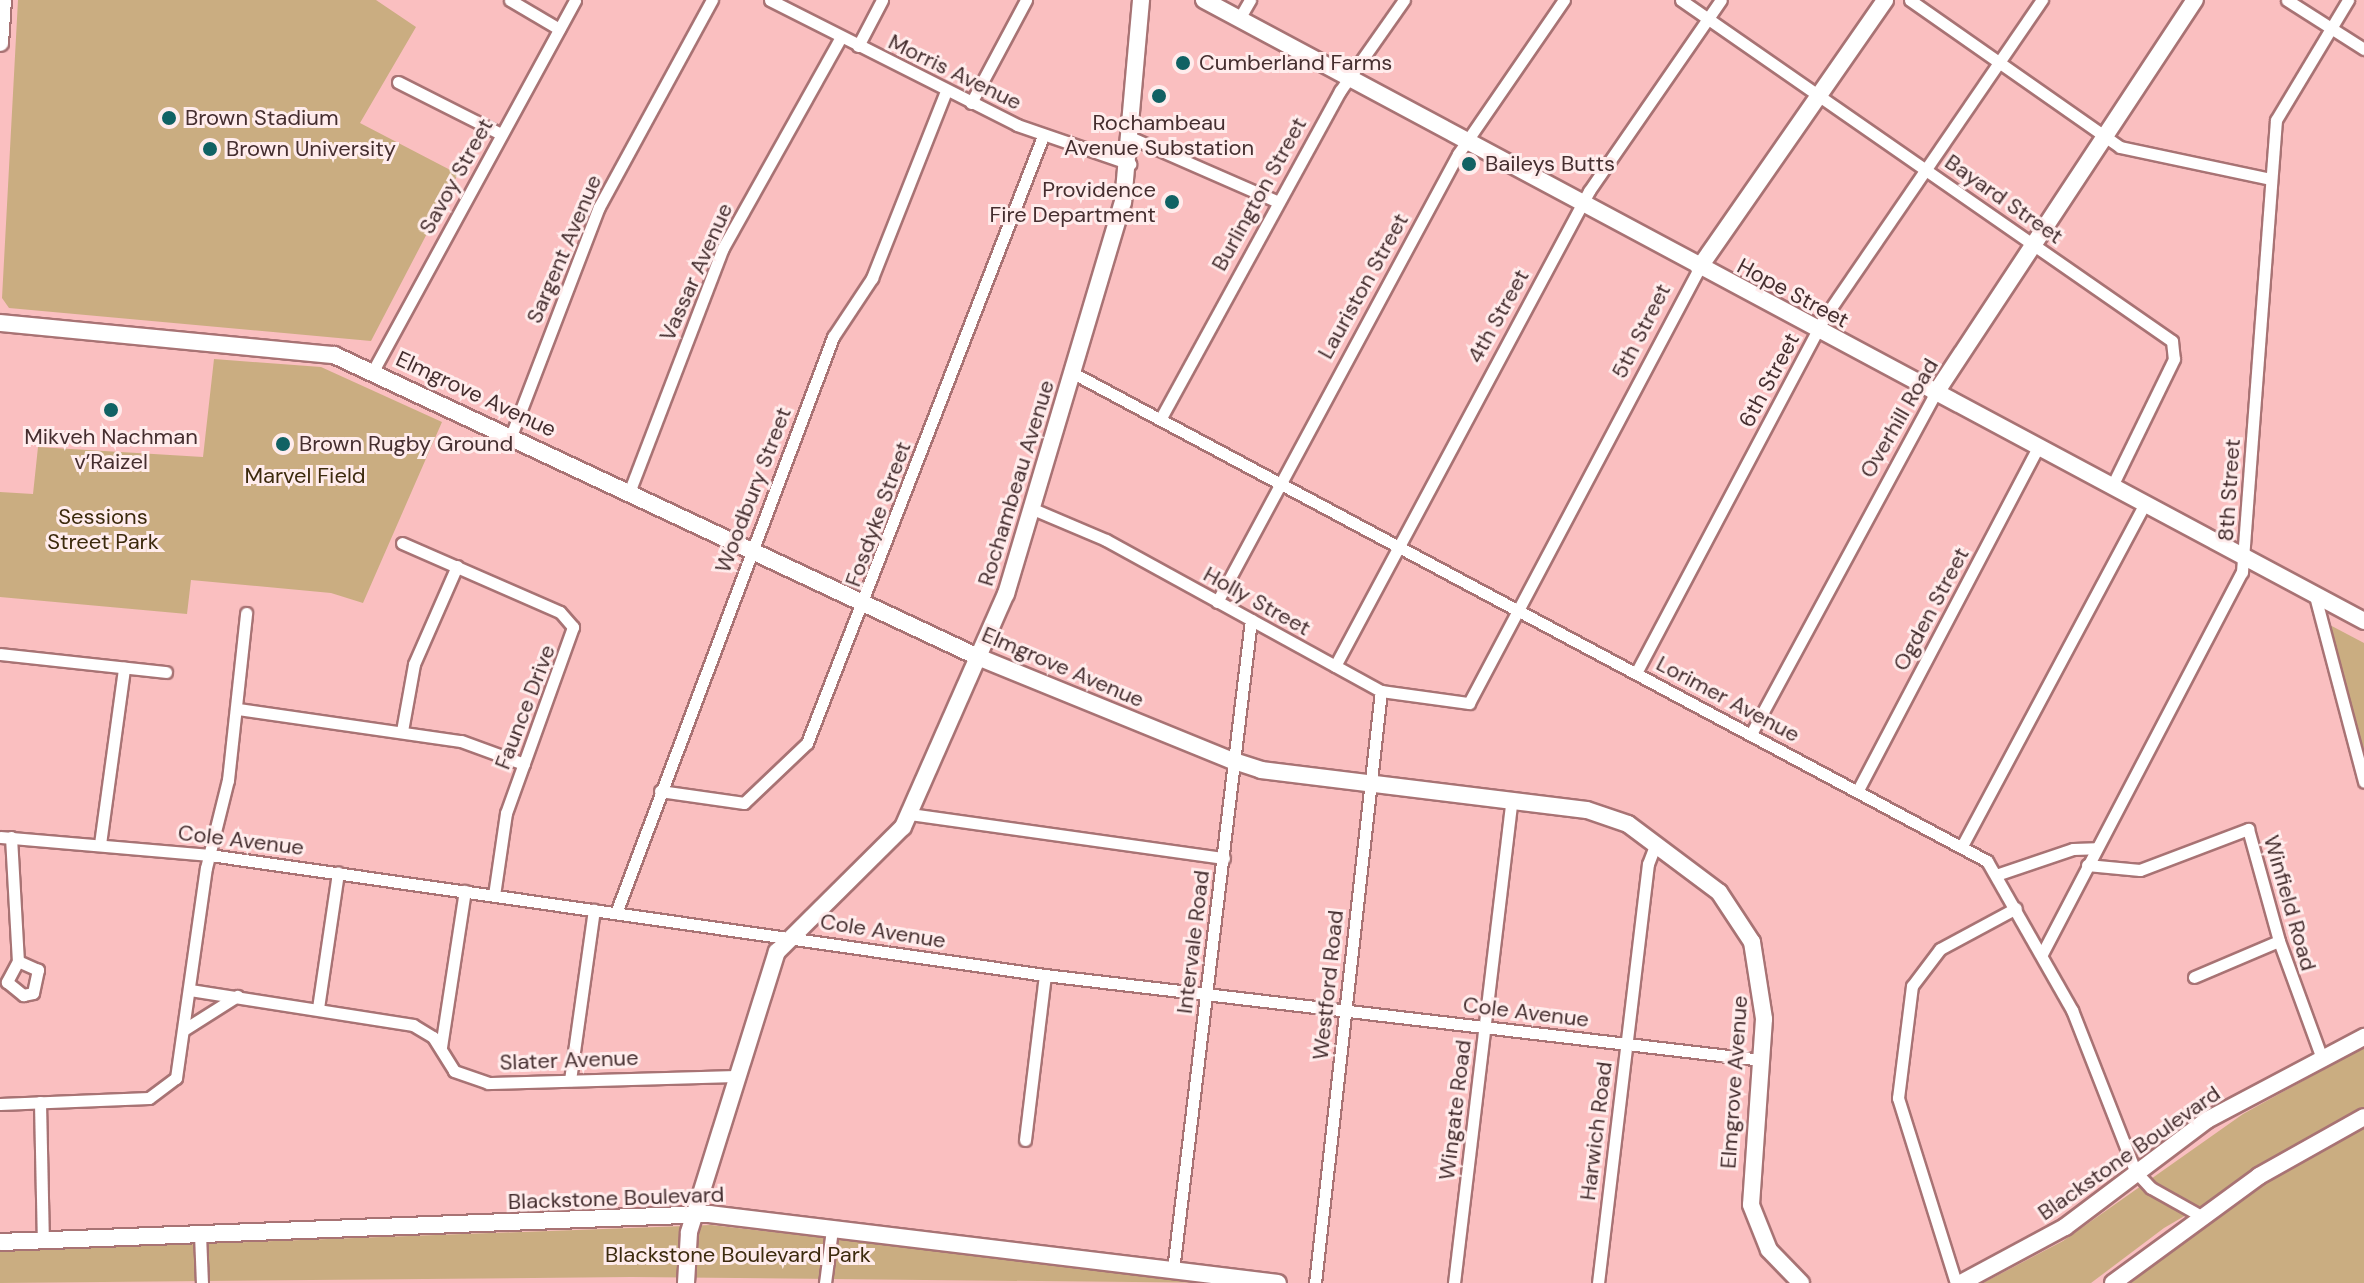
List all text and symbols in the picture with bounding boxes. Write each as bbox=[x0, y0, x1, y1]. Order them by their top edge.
street label: Morris Avenue bbox=[884, 28, 1026, 116]
place label: Cumberland Farms bbox=[1199, 50, 1392, 76]
marker: Cumberland Farms bbox=[1174, 54, 1192, 72]
marker: Rochambeau Avenue Substation bbox=[1150, 87, 1168, 105]
place label: Brown Stadium bbox=[185, 105, 339, 131]
marker: Brown Stadium bbox=[160, 109, 178, 127]
place label: Rochambeau Avenue Substation bbox=[1064, 109, 1254, 160]
street label: Burlington Street bbox=[1206, 113, 1312, 275]
street label: Savoy Street bbox=[413, 114, 499, 238]
place label: Brown University bbox=[226, 136, 396, 162]
marker: Brown University bbox=[201, 140, 219, 158]
street label: Bayard Street bbox=[1940, 149, 2068, 249]
place label: Baileys Butts bbox=[1485, 151, 1615, 177]
marker: Baileys Butts bbox=[1460, 155, 1478, 173]
street label: Sargent Avenue bbox=[521, 171, 607, 327]
place label: Providence Fire Department bbox=[989, 176, 1156, 228]
marker: Providence Fire Department bbox=[1163, 193, 1181, 211]
street label: Vassar Avenue bbox=[654, 199, 738, 345]
street label: Lauriston Street bbox=[1312, 209, 1414, 363]
street label: Hope Street bbox=[1733, 253, 1853, 333]
street label: 4th Street bbox=[1462, 265, 1534, 367]
street label: 5th Street bbox=[1606, 279, 1676, 383]
street label: 6th Street bbox=[1733, 328, 1805, 432]
street label: Elmgrove Avenue bbox=[392, 345, 560, 443]
street label: Overhill Road bbox=[1854, 354, 1944, 482]
street label: Rochambeau Avenue bbox=[972, 377, 1060, 589]
marker: Mikveh Nachman v’Raizel bbox=[102, 401, 120, 419]
street label: Woodbury Street bbox=[709, 404, 797, 576]
place label: Mikveh Nachman v’Raizel bbox=[24, 423, 198, 474]
place label: Brown Rugby Ground bbox=[299, 431, 513, 457]
marker: Brown Rugby Ground bbox=[274, 435, 292, 453]
street label: Fosdyke Street bbox=[840, 438, 916, 590]
street label: 8th Street bbox=[2212, 438, 2246, 542]
park label: Marvel Field bbox=[244, 463, 366, 489]
park label: Sessions Street Park bbox=[47, 503, 159, 554]
street label: Ogden Street bbox=[1887, 543, 1975, 675]
street label: Holly Street bbox=[1199, 561, 1315, 641]
street label: Elmgrove Avenue bbox=[978, 621, 1148, 713]
street label: Faunce Drive bbox=[489, 641, 561, 773]
street label: Lorimer Avenue bbox=[1652, 650, 1804, 748]
street label: Cole Avenue bbox=[176, 819, 306, 861]
street label: Winfield Road bbox=[2258, 832, 2322, 974]
street label: Intervale Road bbox=[1171, 869, 1215, 1015]
street label: Cole Avenue bbox=[818, 908, 948, 954]
street label: Westford Road bbox=[1307, 909, 1349, 1061]
street label: Cole Avenue bbox=[1461, 991, 1591, 1033]
street label: Elmgrove Avenue bbox=[1715, 995, 1753, 1169]
street label: Wingate Road bbox=[1433, 1038, 1477, 1182]
street label: Slater Avenue bbox=[499, 1044, 639, 1076]
street label: Harwich Road bbox=[1574, 1060, 1618, 1202]
street label: Blackstone Boulevard bbox=[2033, 1080, 2225, 1226]
street label: Blackstone Boulevard bbox=[507, 1181, 725, 1215]
park label: Blackstone Boulevard Park bbox=[605, 1242, 871, 1268]

